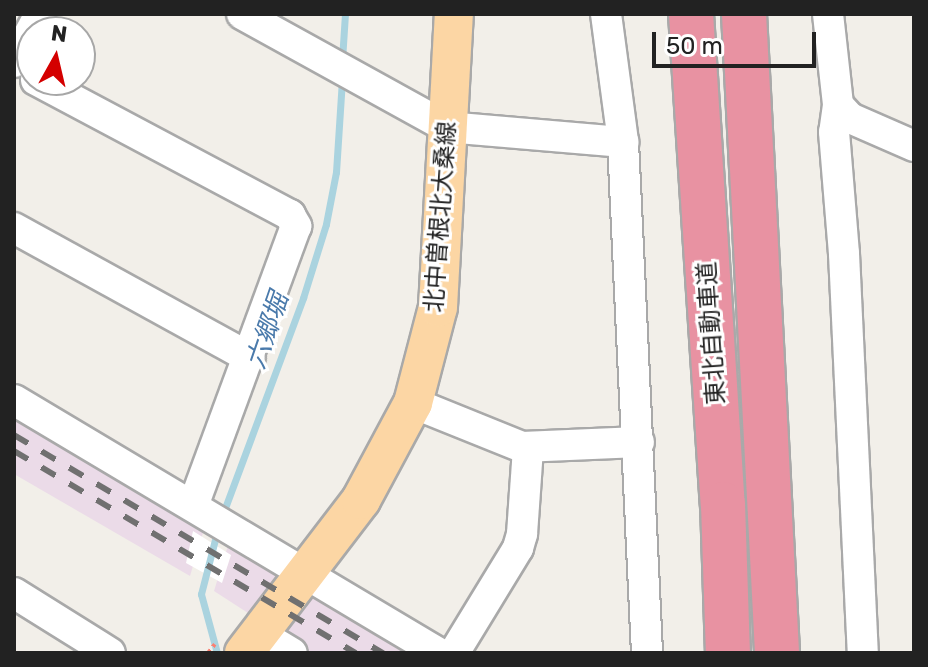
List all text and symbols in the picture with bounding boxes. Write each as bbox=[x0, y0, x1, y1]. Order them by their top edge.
north arrow bbox=[16, 16, 96, 96]
scale bar bbox=[656, 16, 820, 66]
text: N bbox=[49, 19, 69, 48]
text: 50 m bbox=[666, 32, 723, 60]
street label: 北中曽根北大桑線 bbox=[420, 120, 462, 314]
street label: 東北自動車道 bbox=[693, 260, 731, 406]
water label: 六郷堀 bbox=[241, 289, 295, 373]

